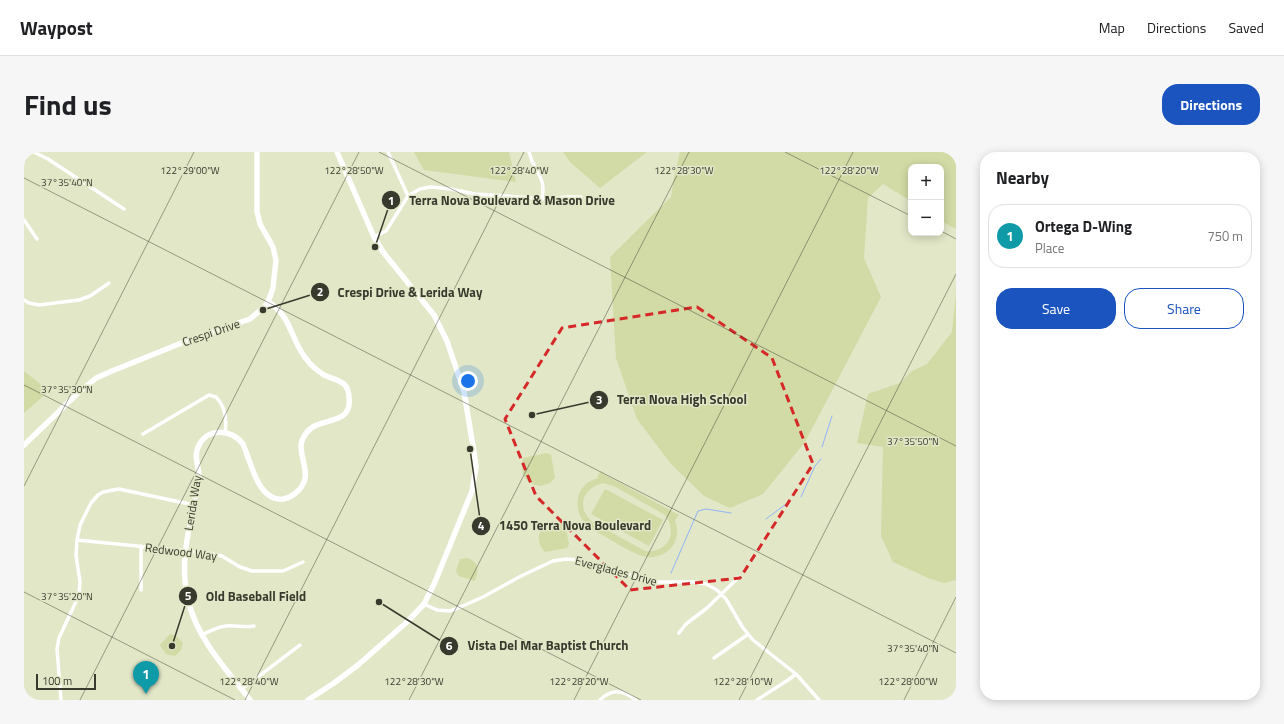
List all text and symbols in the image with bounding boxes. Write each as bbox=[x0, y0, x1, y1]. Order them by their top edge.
text: Waypost bbox=[20, 13, 93, 42]
text: Map bbox=[1099, 17, 1125, 38]
text: Directions bbox=[1147, 17, 1206, 38]
text: Saved bbox=[1228, 17, 1264, 38]
text: Find us bbox=[24, 83, 112, 126]
button: Directions bbox=[1162, 84, 1260, 125]
text: 122°29'00"W bbox=[160, 163, 220, 178]
text: 122°28'50"W bbox=[324, 163, 384, 178]
text: 122°28'40"W bbox=[489, 163, 549, 178]
text: 122°28'30"W bbox=[654, 163, 714, 178]
text: 122°28'20"W bbox=[819, 163, 879, 178]
map controls bbox=[908, 164, 944, 236]
button: + bbox=[908, 164, 944, 200]
text: Nearby bbox=[996, 165, 1049, 191]
text: 37°35'40"N bbox=[41, 175, 93, 190]
callout: Terra Nova Boulevard & Mason Drive bbox=[381, 188, 623, 213]
text: Terra Nova Boulevard & Mason Drive bbox=[409, 190, 615, 210]
text: 1 bbox=[388, 191, 394, 210]
button: − bbox=[908, 200, 944, 236]
text: Ortega D-Wing bbox=[1035, 215, 1132, 238]
text: 1 bbox=[1006, 226, 1014, 246]
text: 750 m bbox=[1207, 226, 1243, 246]
text: Place bbox=[1035, 238, 1064, 258]
callout: Crespi Drive & Lerida Way bbox=[310, 280, 491, 305]
text: 2 bbox=[317, 282, 323, 301]
text: Crespi Drive & Lerida Way bbox=[338, 282, 483, 302]
button: Save bbox=[996, 288, 1116, 329]
button: Share bbox=[1124, 288, 1244, 329]
street label: Crespi Drive bbox=[179, 314, 242, 351]
your location bbox=[458, 371, 478, 391]
text: 37°35'30"N bbox=[41, 382, 93, 397]
callout: Terra Nova High School bbox=[589, 387, 755, 412]
text: Terra Nova High School bbox=[617, 389, 747, 409]
text: 3 bbox=[596, 390, 602, 409]
text: 37°35'50"N bbox=[887, 434, 939, 449]
street label: Lerida Way bbox=[179, 474, 206, 532]
callout: 1450 Terra Nova Boulevard bbox=[471, 513, 659, 538]
text: 1450 Terra Nova Boulevard bbox=[499, 515, 651, 535]
text: 4 bbox=[478, 516, 485, 535]
street label: Redwood Way bbox=[144, 538, 218, 565]
street label: Everglades Drive bbox=[573, 550, 659, 591]
callout: Old Baseball Field bbox=[178, 584, 315, 609]
text: 5 bbox=[185, 586, 192, 605]
text: Old Baseball Field bbox=[206, 586, 306, 606]
text: 37°35'20"N bbox=[41, 589, 93, 604]
callout: Vista Del Mar Baptist Church bbox=[439, 633, 636, 658]
text: Vista Del Mar Baptist Church bbox=[467, 635, 629, 655]
text: 6 bbox=[446, 636, 453, 655]
text: 37°35'40"N bbox=[887, 641, 939, 656]
pin: 1 bbox=[133, 661, 159, 694]
scale bar bbox=[36, 672, 96, 691]
text: 100 m bbox=[42, 673, 72, 689]
text: 122°28'40"W bbox=[219, 674, 279, 689]
text: 122°28'30"W bbox=[384, 674, 444, 689]
text: 122°28'20"W bbox=[549, 674, 609, 689]
text: 122°28'10"W bbox=[713, 674, 773, 689]
text: 122°28'00"W bbox=[878, 674, 938, 689]

